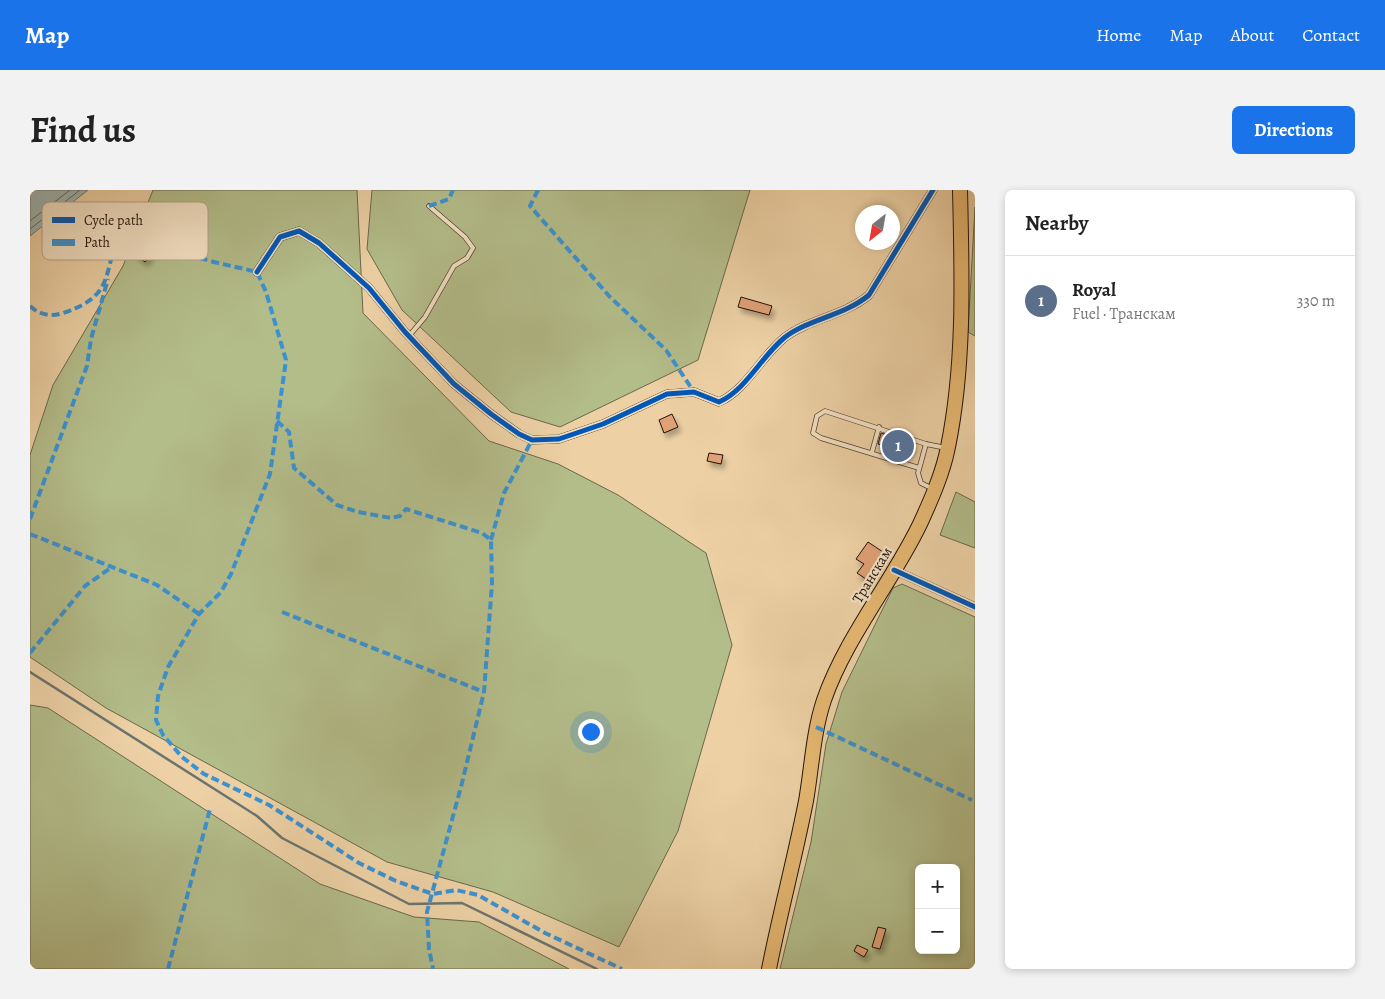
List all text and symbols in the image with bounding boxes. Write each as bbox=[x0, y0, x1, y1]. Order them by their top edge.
text: Map bbox=[25, 19, 69, 51]
text: Home bbox=[1096, 23, 1141, 47]
text: Map bbox=[1169, 23, 1202, 47]
text: About bbox=[1230, 23, 1274, 47]
text: Contact bbox=[1302, 23, 1360, 47]
text: Find us bbox=[30, 106, 136, 154]
button: Directions bbox=[1232, 106, 1355, 154]
legend bbox=[42, 202, 208, 260]
north arrow bbox=[855, 205, 900, 250]
text: Nearby bbox=[1025, 209, 1088, 237]
text: Cycle path bbox=[84, 211, 144, 230]
text: Path bbox=[84, 233, 111, 252]
text: Royal bbox=[1072, 277, 1116, 303]
text: 1 bbox=[1038, 290, 1044, 312]
text: 330 m bbox=[1297, 290, 1335, 312]
text: Fuel · Транскам bbox=[1072, 303, 1176, 325]
pin: 1 bbox=[882, 427, 914, 465]
street label: Транскам bbox=[847, 543, 897, 607]
your location bbox=[578, 719, 604, 745]
map controls bbox=[915, 864, 960, 954]
button: + bbox=[915, 864, 960, 909]
button: − bbox=[915, 909, 960, 954]

